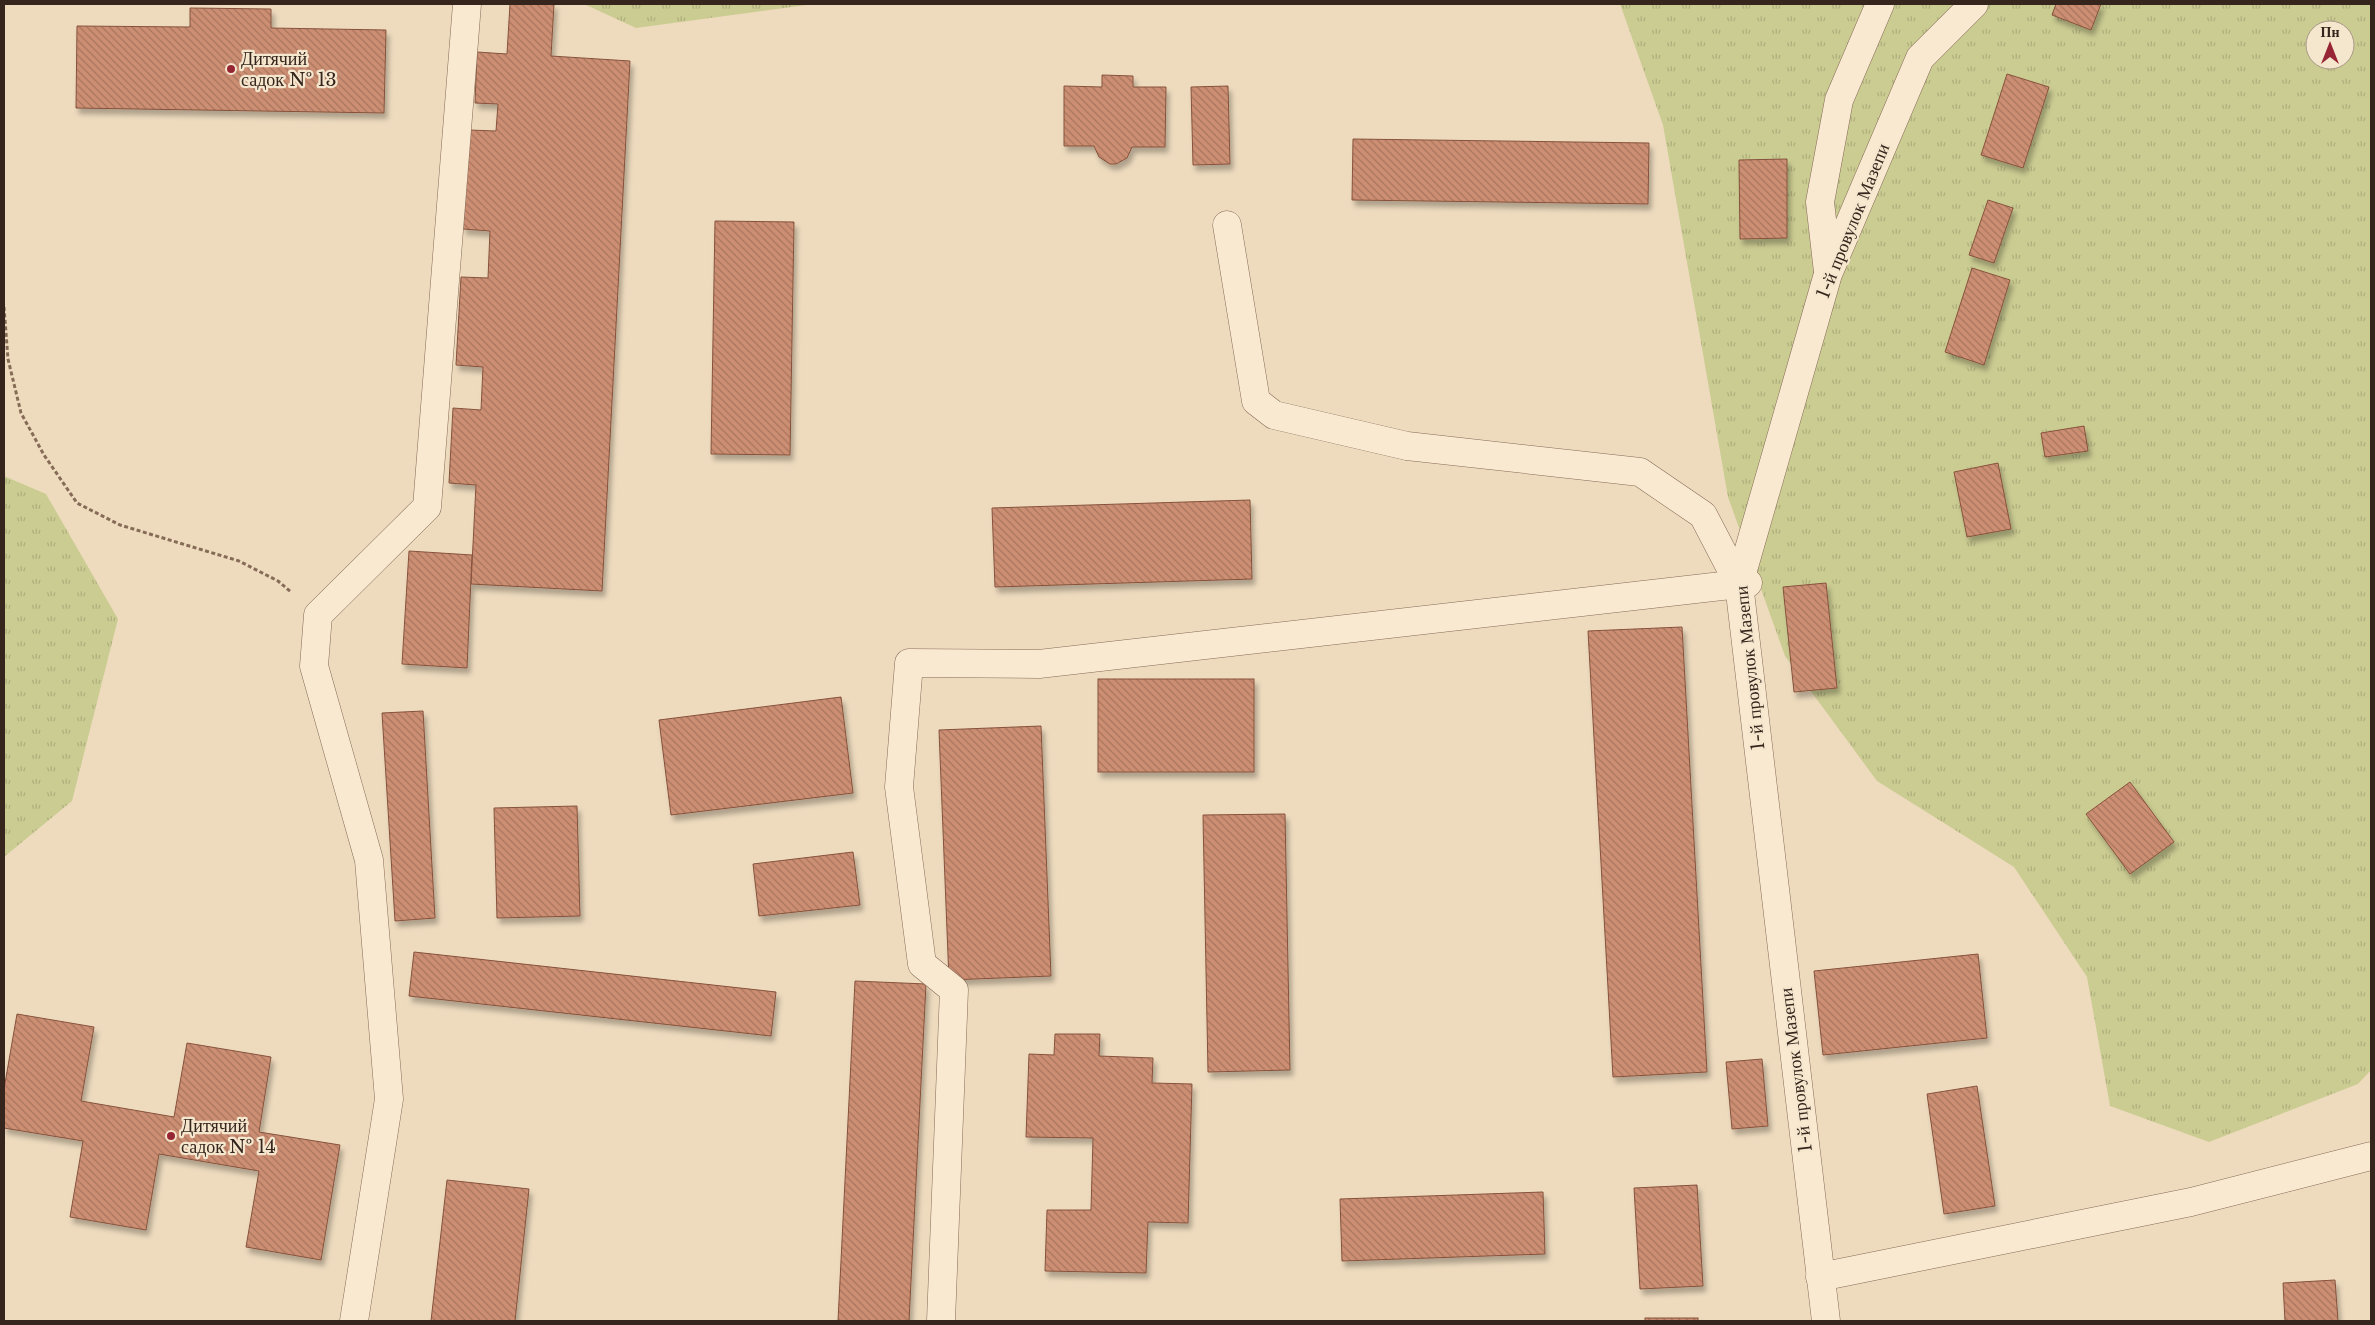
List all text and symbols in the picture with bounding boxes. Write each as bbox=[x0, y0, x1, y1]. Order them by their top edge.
north arrow bbox=[2305, 20, 2355, 70]
text: Пн bbox=[2321, 23, 2339, 41]
place label: Дитячий садок № 13 bbox=[241, 48, 337, 91]
marker: Дитячий садок № 13 bbox=[225, 63, 237, 75]
street label: 1-й провулок Мазепи bbox=[1812, 140, 1894, 302]
street label: 1-й провулок Мазепи bbox=[1730, 584, 1770, 751]
street label: 1-й провулок Мазепи bbox=[1775, 986, 1817, 1153]
place label: Дитячий садок № 14 bbox=[181, 1115, 276, 1158]
marker: Дитячий садок № 14 bbox=[165, 1130, 177, 1142]

